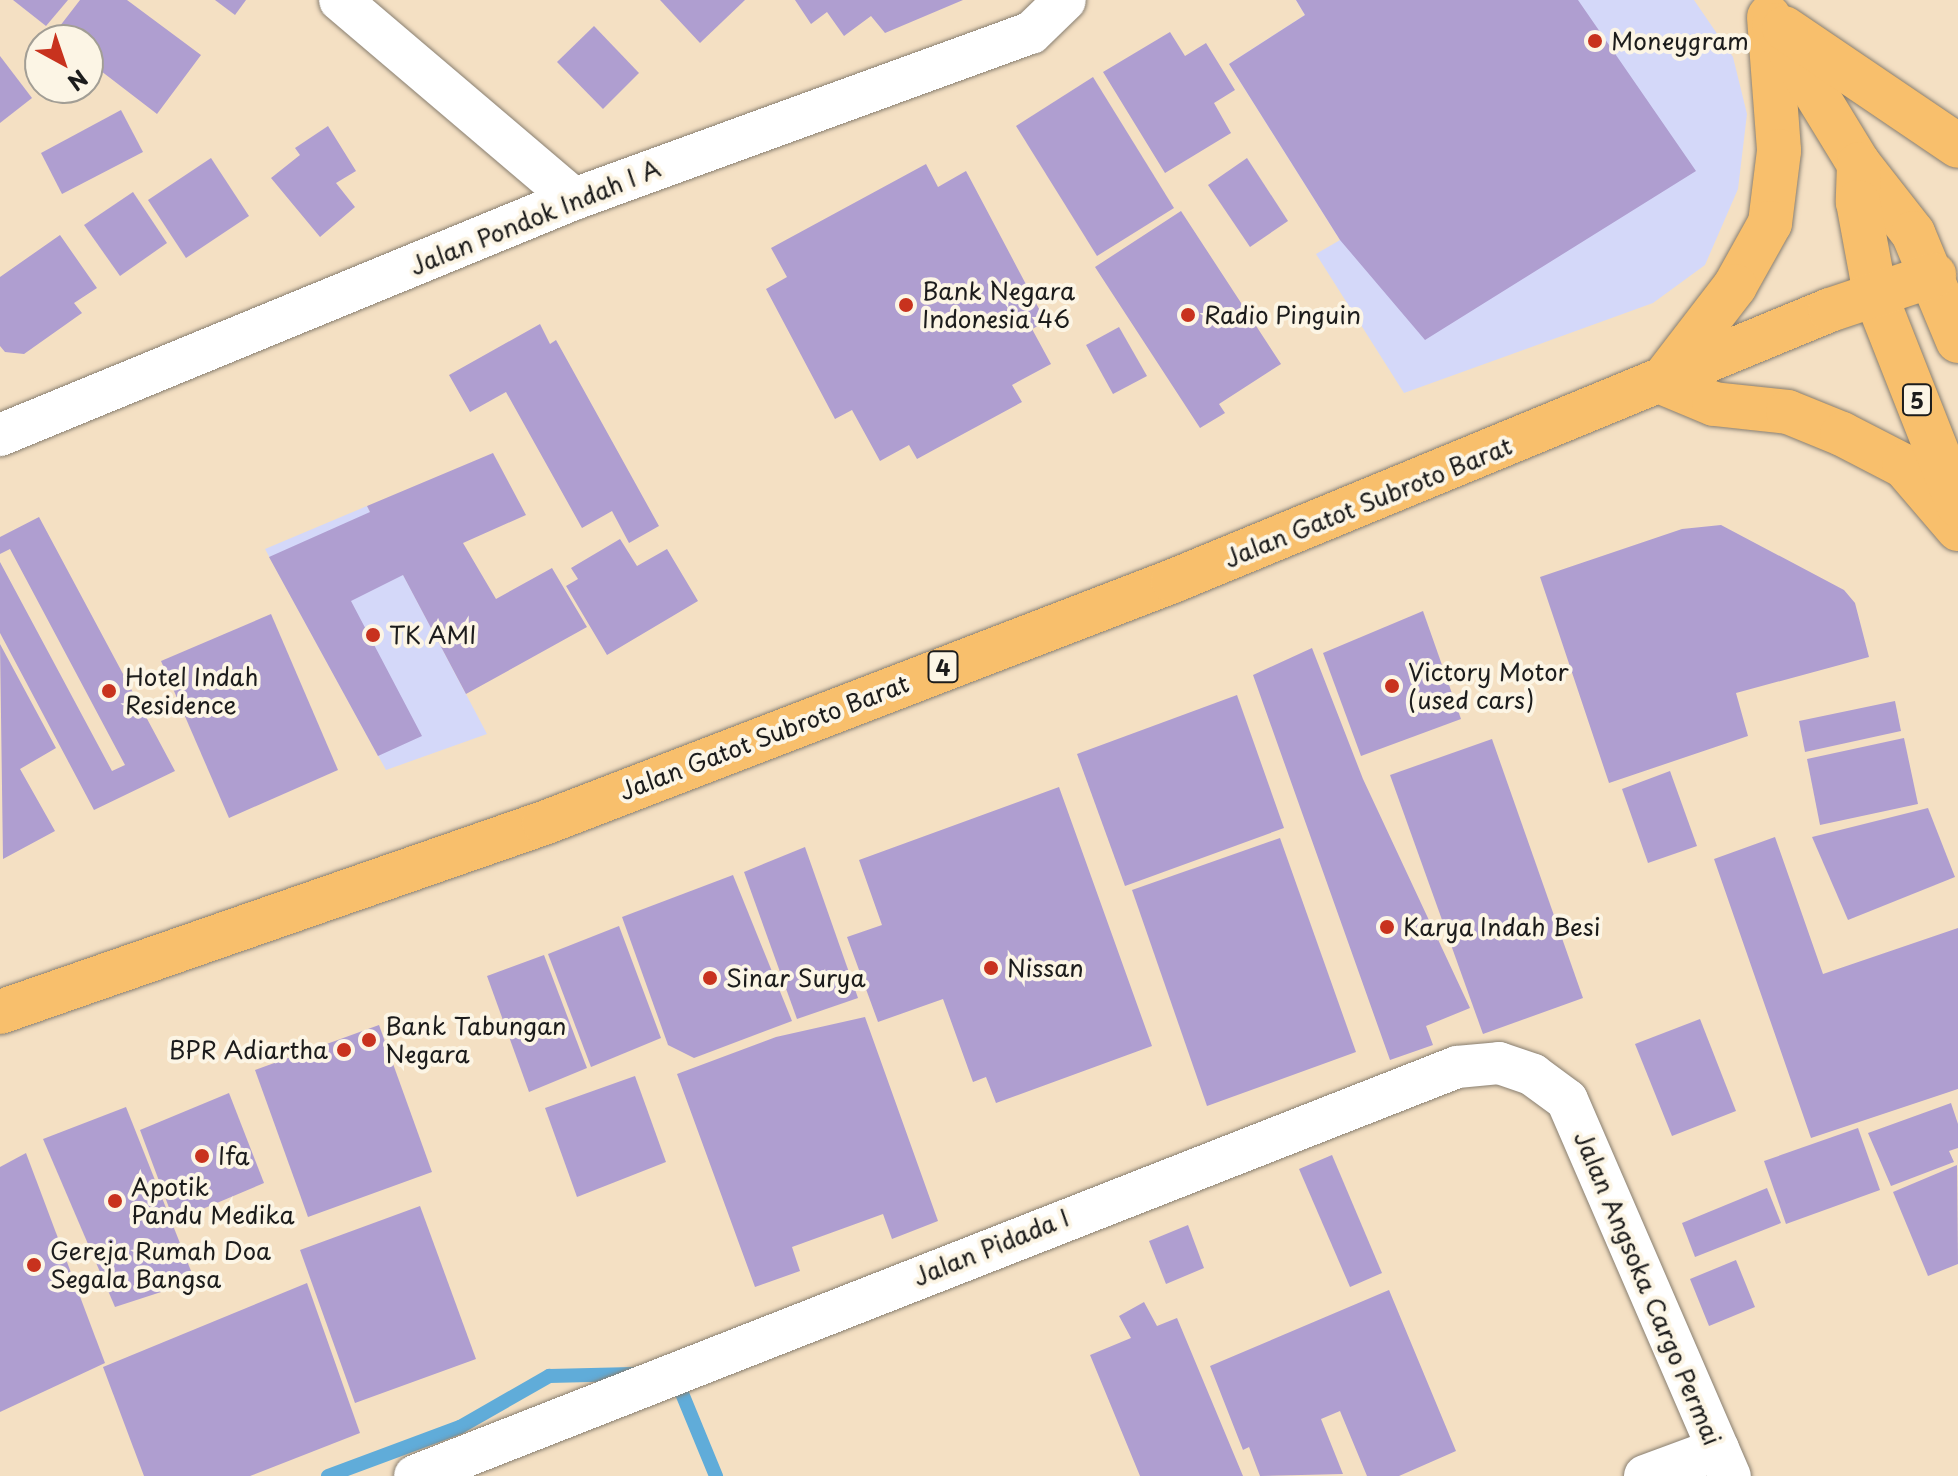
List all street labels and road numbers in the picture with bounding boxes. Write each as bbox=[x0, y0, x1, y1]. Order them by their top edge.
street label: Jalan Pondok Indah I A bbox=[404, 153, 666, 281]
road number: 5 bbox=[1901, 382, 1933, 418]
street label: Jalan Gatot Subroto Barat bbox=[1218, 430, 1518, 574]
road number: 4 bbox=[927, 649, 959, 685]
street label: Jalan Gatot Subroto Barat bbox=[613, 667, 915, 807]
street label: Jalan Angsoka Cargo Permai bbox=[1568, 1125, 1728, 1451]
street label: Jalan Pidada I bbox=[909, 1203, 1073, 1291]

